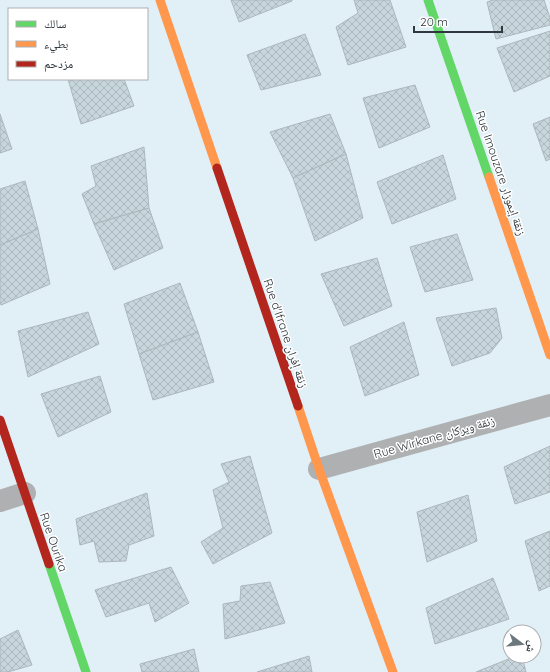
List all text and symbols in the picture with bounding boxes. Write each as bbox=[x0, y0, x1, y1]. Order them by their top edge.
legend bbox=[8, 8, 148, 80]
scale bar bbox=[414, 8, 502, 34]
text: 20 m bbox=[420, 14, 448, 29]
text: سالك bbox=[44, 16, 66, 31]
text: بطيء bbox=[44, 36, 68, 54]
text: مزدحم bbox=[44, 56, 73, 72]
street label: Rue Imouzare زنقة إيموزار bbox=[472, 109, 530, 238]
street label: Rue d'Ifrane زنقة إفران bbox=[260, 276, 312, 390]
street label: Rue Wirkane زنقة ويركان bbox=[372, 412, 497, 462]
street label: Rue Ourika bbox=[37, 510, 71, 574]
north arrow bbox=[502, 624, 542, 664]
text: ش bbox=[522, 639, 540, 655]

